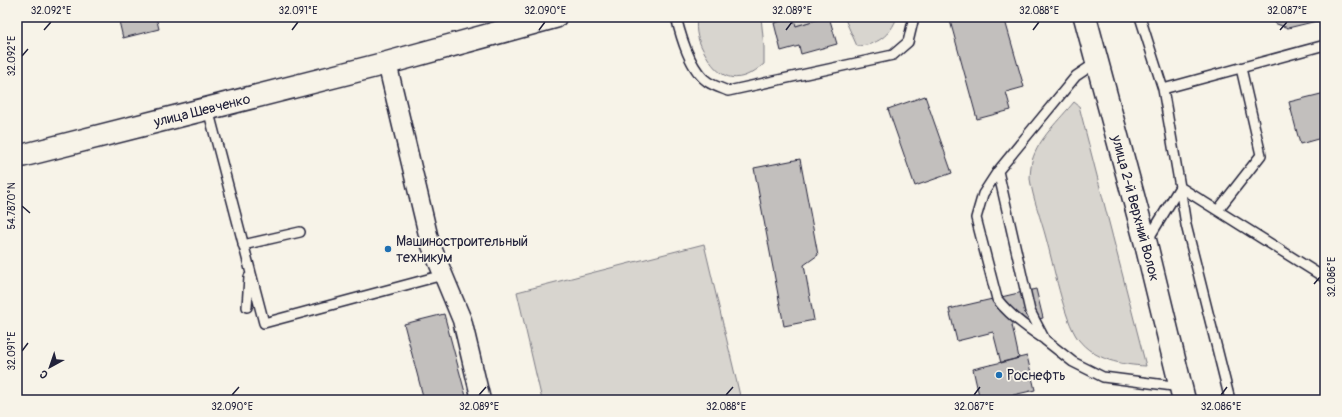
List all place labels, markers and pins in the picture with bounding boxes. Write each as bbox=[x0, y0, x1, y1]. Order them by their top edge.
place label: Машиностроительный техникум bbox=[396, 233, 528, 266]
marker: Машиностроительный техникум bbox=[383, 244, 393, 254]
place label: Роснефть bbox=[1007, 367, 1066, 384]
marker: Роснефть bbox=[994, 370, 1004, 380]

